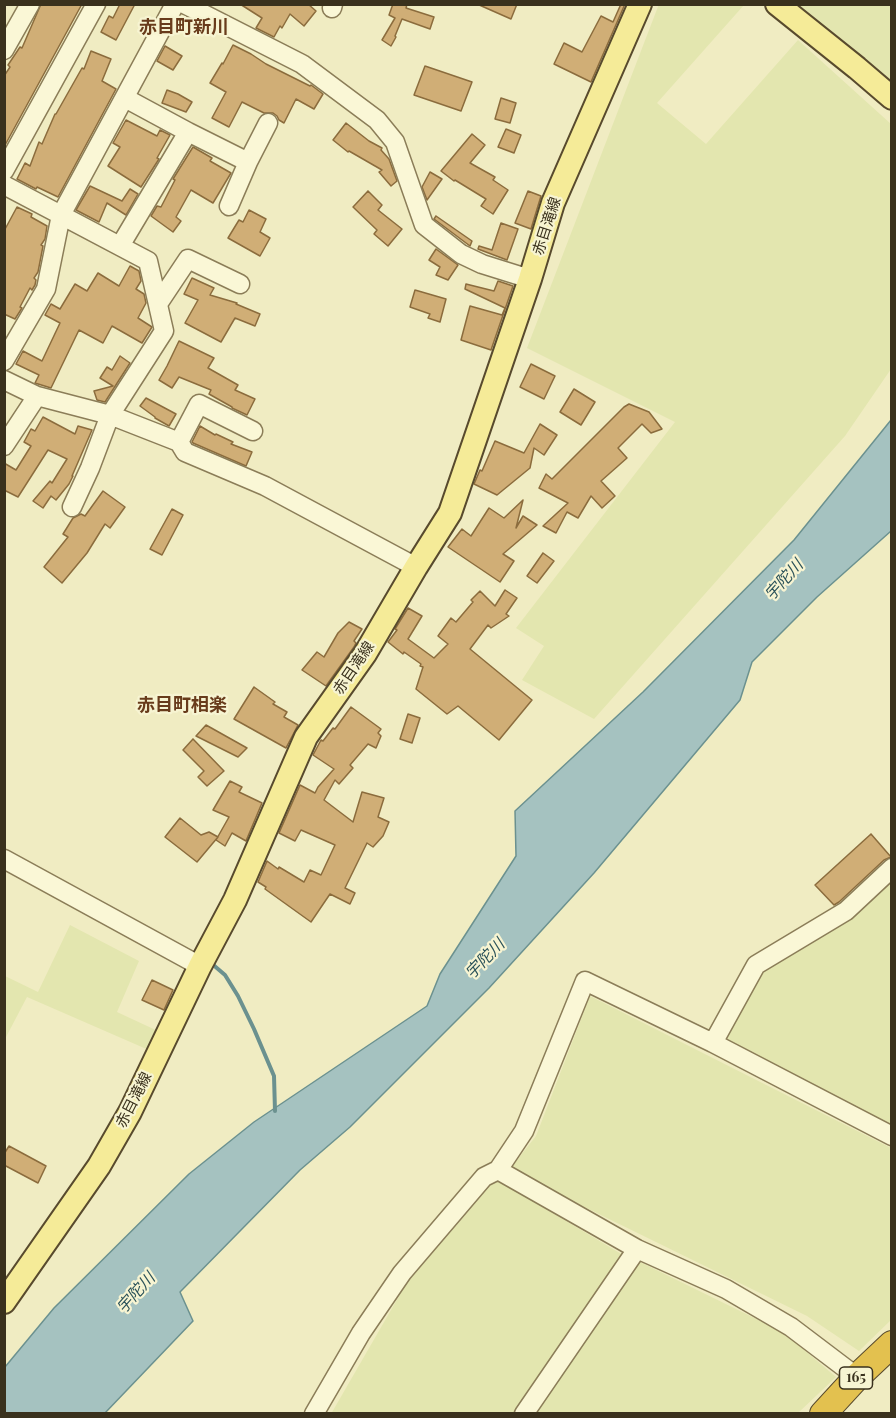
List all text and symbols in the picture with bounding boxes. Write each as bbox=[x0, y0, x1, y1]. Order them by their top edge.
district label: 赤目町新川 bbox=[139, 16, 229, 38]
street label: 赤目滝線 bbox=[529, 195, 565, 257]
water label: 宇陀川 bbox=[761, 556, 807, 604]
street label: 赤目滝線 bbox=[330, 638, 378, 698]
district label: 赤目町相楽 bbox=[137, 694, 227, 716]
water label: 宇陀川 bbox=[461, 935, 509, 983]
street label: 赤目滝線 bbox=[112, 1069, 156, 1131]
water label: 宇陀川 bbox=[113, 1269, 159, 1317]
road number: 165 bbox=[840, 1367, 872, 1389]

